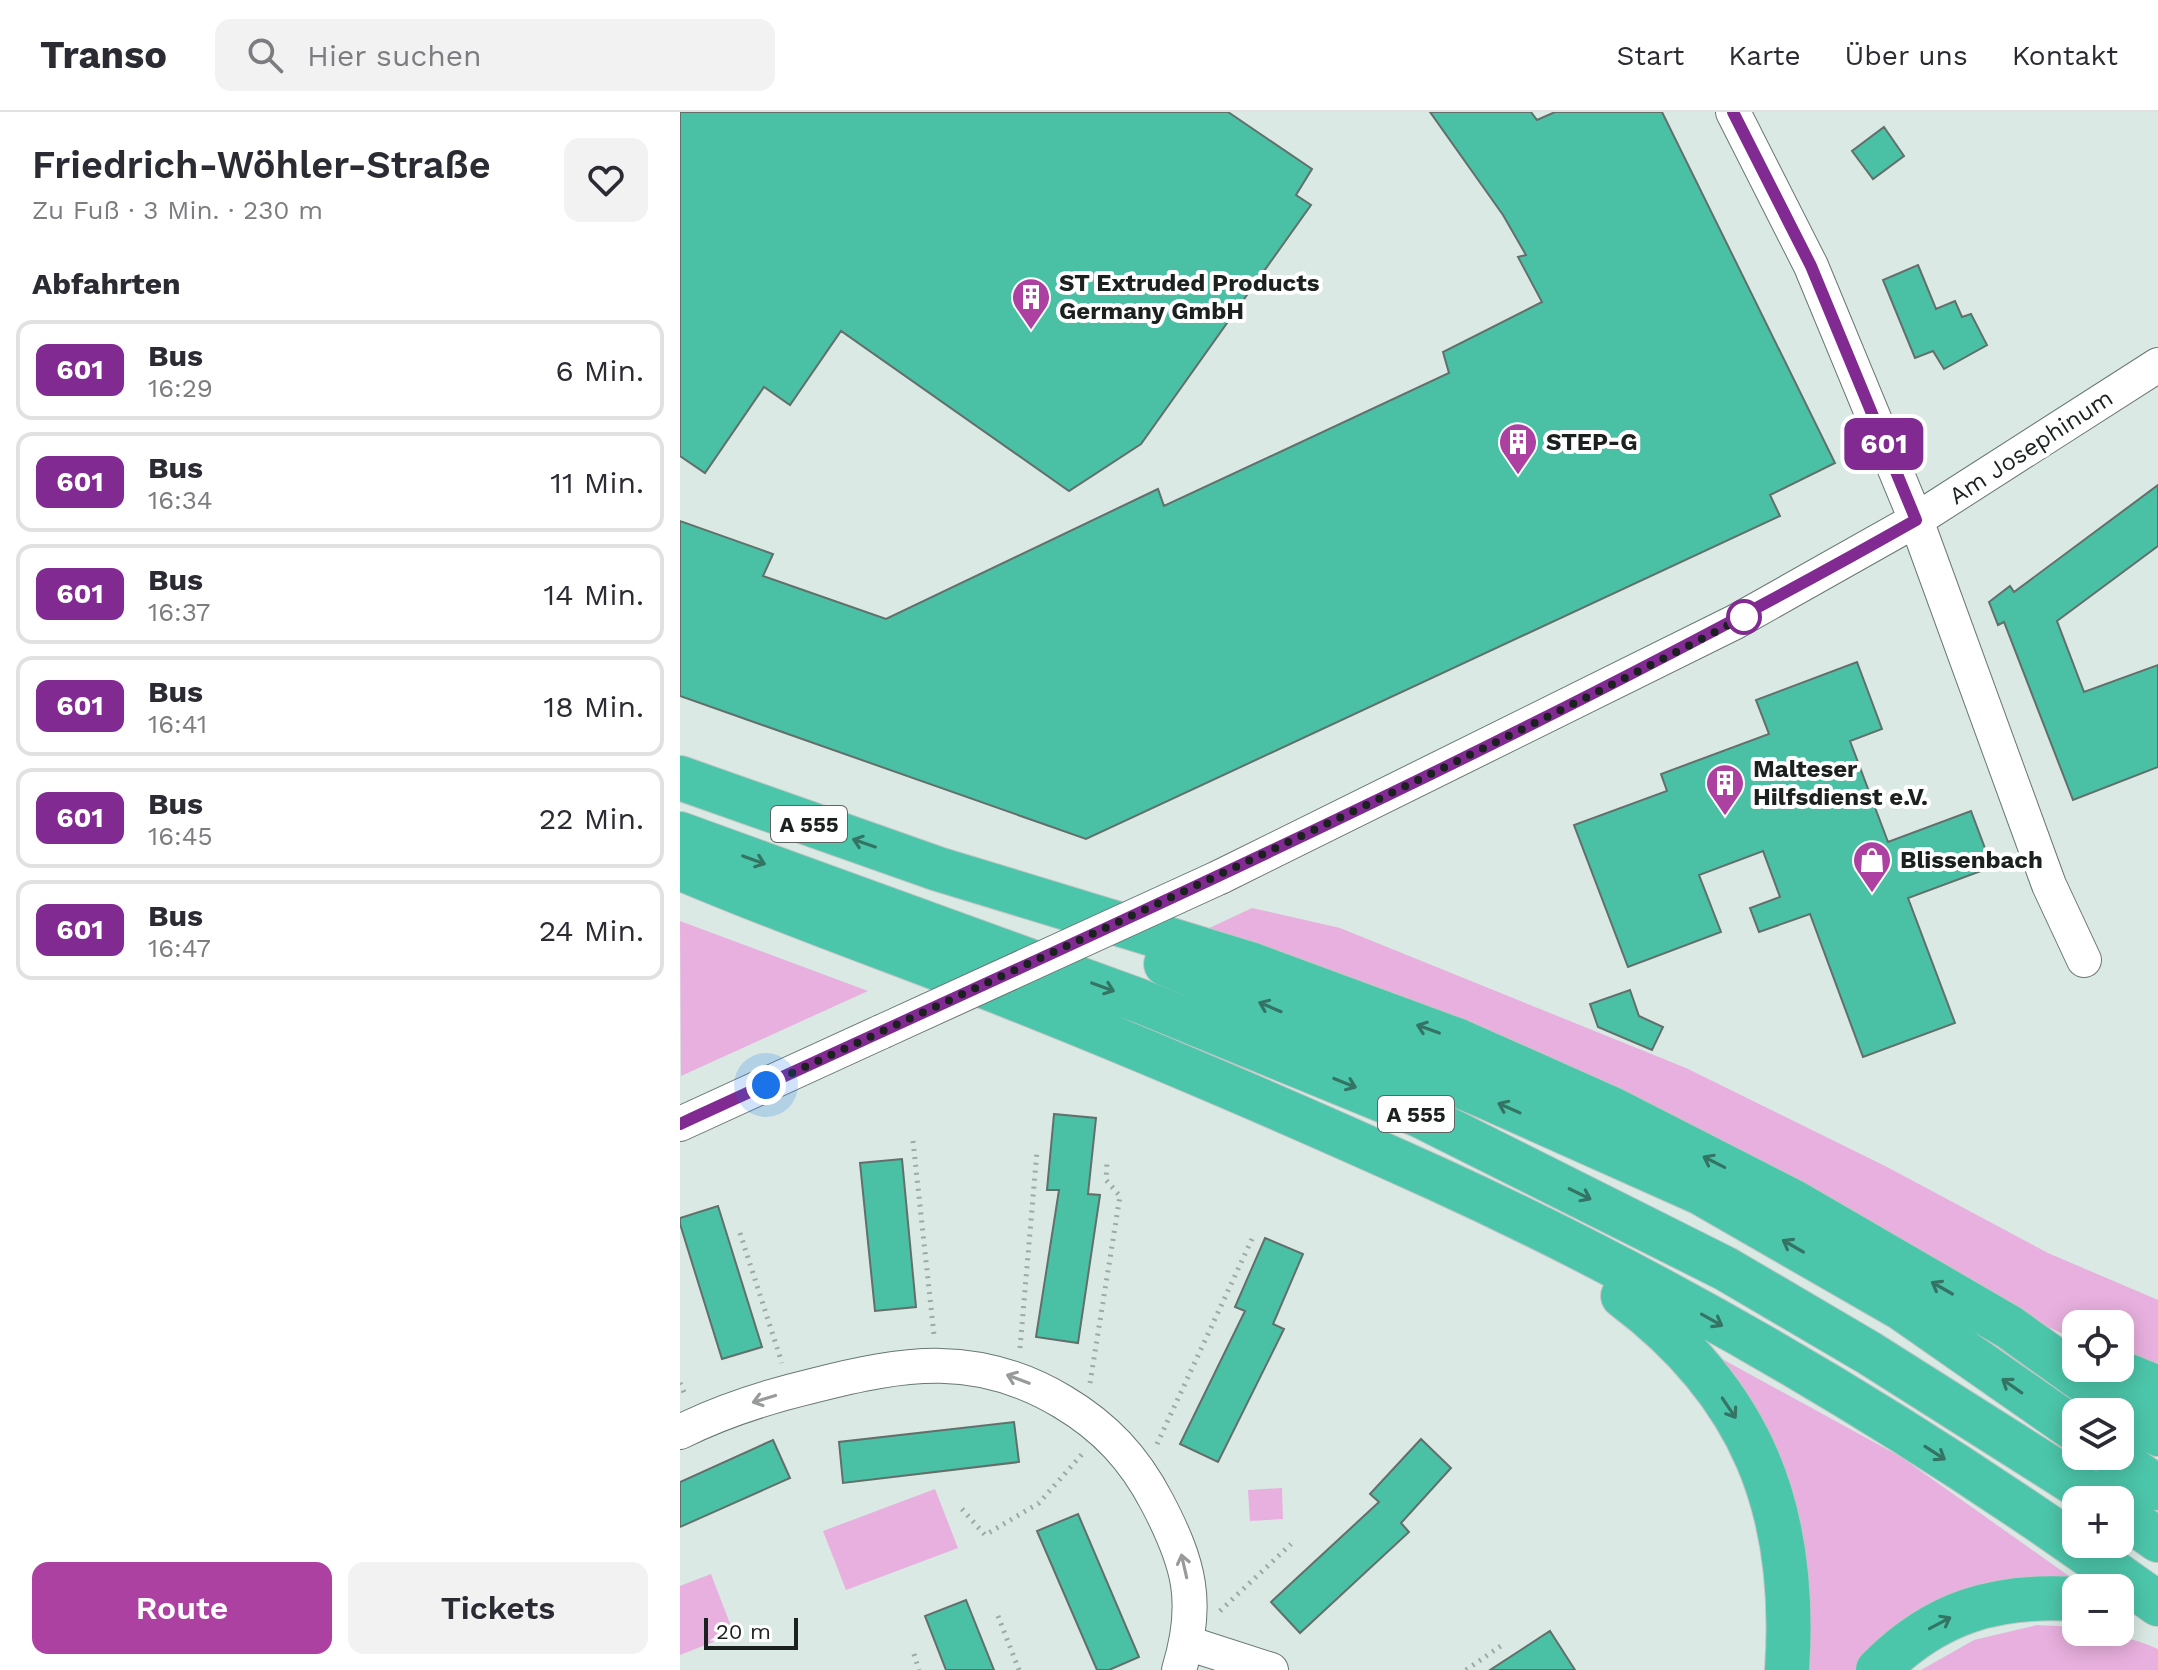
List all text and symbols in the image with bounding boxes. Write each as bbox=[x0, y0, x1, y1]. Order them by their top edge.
search box bbox=[215, 19, 775, 91]
text: Transo bbox=[40, 33, 167, 77]
icon: search bbox=[243, 33, 287, 77]
text: Hier suchen bbox=[307, 38, 482, 73]
text: Start bbox=[1616, 39, 1684, 72]
text: Karte bbox=[1728, 39, 1801, 72]
text: Über uns bbox=[1845, 39, 1968, 72]
text: Kontakt bbox=[2012, 39, 2118, 72]
button: heart bbox=[564, 138, 648, 222]
text: Friedrich-Wöhler-Straße bbox=[32, 143, 491, 187]
text: Zu Fuß · 3 Min. · 230 m bbox=[32, 195, 323, 225]
text: Abfahrten bbox=[32, 266, 181, 301]
place label: ST Extruded Products Germany GmbH bbox=[1059, 269, 1320, 325]
building icon: ST Extruded Products Germany GmbH bbox=[1010, 276, 1052, 331]
text: Bus bbox=[148, 338, 203, 373]
text: 601 bbox=[56, 353, 104, 386]
text: 6 Min. bbox=[555, 353, 644, 388]
text: 16:29 bbox=[148, 373, 213, 403]
street label: Am Josephinum bbox=[1944, 384, 2118, 510]
line badge: 601 bbox=[1838, 418, 1930, 470]
building icon: STEP-G bbox=[1497, 421, 1539, 476]
text: 601 bbox=[1860, 427, 1908, 460]
place label: STEP-G bbox=[1546, 428, 1638, 456]
text: Bus bbox=[148, 450, 203, 485]
text: 601 bbox=[56, 465, 104, 498]
text: 11 Min. bbox=[550, 465, 644, 500]
text: 16:34 bbox=[148, 485, 213, 515]
text: Bus bbox=[148, 562, 203, 597]
text: 601 bbox=[56, 577, 104, 610]
text: 14 Min. bbox=[544, 577, 644, 612]
text: 16:37 bbox=[148, 597, 210, 627]
unlabelled marker bbox=[1727, 600, 1761, 634]
text: Bus bbox=[148, 674, 203, 709]
text: 601 bbox=[56, 689, 104, 722]
text: 18 Min. bbox=[543, 689, 644, 724]
text: 16:41 bbox=[148, 709, 207, 739]
place label: Malteser Hilfsdienst e.V. bbox=[1753, 755, 1928, 811]
building icon: Malteser Hilfsdienst e.V. bbox=[1704, 762, 1746, 817]
text: Bus bbox=[148, 786, 203, 821]
text: 601 bbox=[56, 801, 104, 834]
text: 22 Min. bbox=[539, 801, 644, 836]
road number: A 555 bbox=[771, 806, 847, 842]
text: 16:45 bbox=[148, 821, 213, 851]
one-way arrow bbox=[852, 835, 877, 849]
shop icon: Blissenbach bbox=[1851, 839, 1893, 894]
place label: Blissenbach bbox=[1900, 846, 2043, 874]
one-way arrow bbox=[741, 854, 766, 869]
text: Bus bbox=[148, 898, 203, 933]
text: 601 bbox=[56, 913, 104, 946]
text: 24 Min. bbox=[539, 913, 644, 948]
text: 16:47 bbox=[148, 933, 211, 963]
one-way arrow bbox=[1090, 981, 1115, 995]
one-way arrow bbox=[1258, 999, 1282, 1014]
one-way arrow bbox=[1416, 1021, 1441, 1035]
your location bbox=[746, 1065, 786, 1105]
one-way arrow bbox=[1332, 1076, 1357, 1091]
road number: A 555 bbox=[1378, 1096, 1454, 1132]
one-way arrow bbox=[1498, 1099, 1522, 1114]
one-way arrow bbox=[1703, 1153, 1727, 1169]
one-way arrow bbox=[1568, 1186, 1592, 1202]
one-way arrow bbox=[1782, 1238, 1805, 1254]
one-way arrow bbox=[1931, 1280, 1954, 1296]
map controls bbox=[2062, 1310, 2134, 1646]
button: locate bbox=[2062, 1310, 2134, 1382]
one-way arrow bbox=[1699, 1313, 1723, 1328]
one-way arrow bbox=[1006, 1371, 1031, 1385]
one-way arrow bbox=[2002, 1378, 2024, 1394]
one-way arrow bbox=[752, 1393, 777, 1407]
one-way arrow bbox=[1721, 1397, 1738, 1419]
button: layers bbox=[2062, 1398, 2134, 1470]
one-way arrow bbox=[1923, 1445, 1946, 1461]
button: + bbox=[2062, 1486, 2134, 1558]
one-way arrow bbox=[1176, 1553, 1191, 1579]
button: Route bbox=[32, 1562, 332, 1654]
button: Tickets bbox=[348, 1562, 648, 1654]
button: − bbox=[2062, 1574, 2134, 1646]
scale bar bbox=[704, 1614, 798, 1650]
one-way arrow bbox=[1927, 1615, 1951, 1631]
text: 20 m bbox=[716, 1619, 771, 1644]

